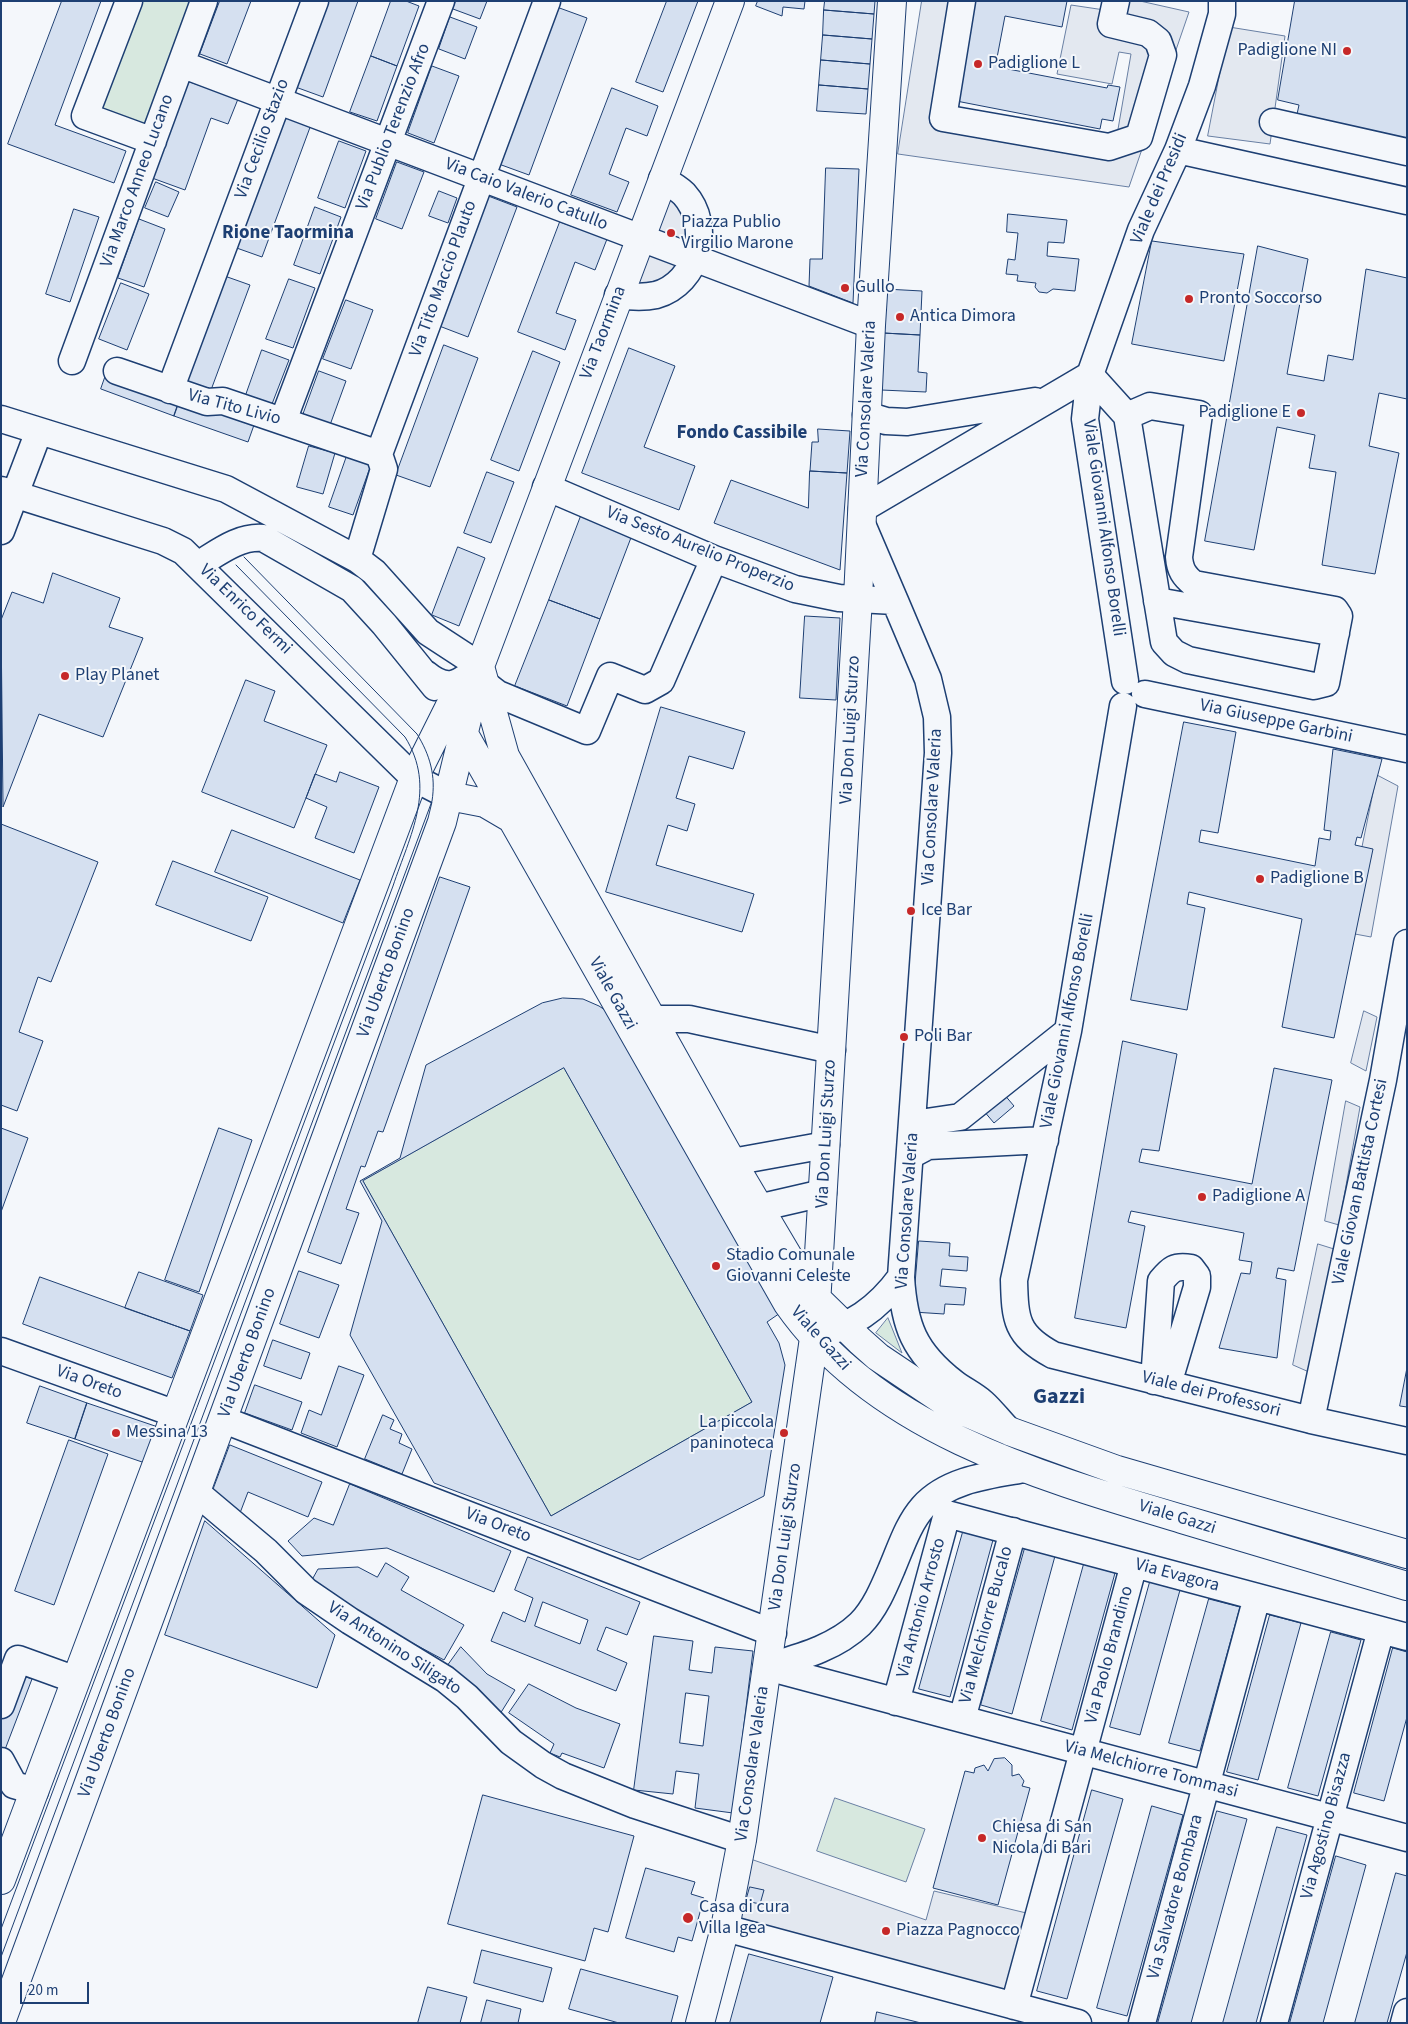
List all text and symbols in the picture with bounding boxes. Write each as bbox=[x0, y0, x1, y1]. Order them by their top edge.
place label: Padiglione NI bbox=[1237, 40, 1337, 62]
street label: Via Publio Terenzio Afro bbox=[352, 41, 436, 213]
marker: Padiglione NI bbox=[1341, 45, 1353, 57]
place label: Padiglione L bbox=[988, 53, 1080, 75]
marker: Padiglione L bbox=[972, 58, 984, 70]
street label: Via Cecilio Stazio bbox=[231, 76, 295, 202]
street label: Via Marco Anneo Lucano bbox=[97, 92, 179, 270]
street label: Viale dei Presidi bbox=[1127, 130, 1193, 248]
street label: Via Caio Valerio Catullo bbox=[441, 154, 611, 236]
street label: Via Tito Maccio Plauto bbox=[406, 198, 482, 360]
place label: Piazza Publio Virgilio Marone bbox=[681, 212, 793, 254]
district label: Rione Taormina bbox=[222, 223, 354, 245]
marker: Piazza Publio Virgilio Marone bbox=[665, 227, 677, 239]
place label: Gullo bbox=[855, 277, 895, 299]
marker: Gullo bbox=[839, 282, 851, 294]
street label: Via Taormina bbox=[576, 283, 632, 383]
place label: Pronto Soccorso bbox=[1199, 288, 1322, 310]
marker: Pronto Soccorso bbox=[1183, 293, 1195, 305]
place label: Antica Dimora bbox=[910, 306, 1016, 328]
marker: Antica Dimora bbox=[894, 311, 906, 323]
street label: Via Consolare Valeria bbox=[852, 320, 882, 478]
street label: Via Tito Livio bbox=[185, 385, 283, 431]
place label: Padiglione E bbox=[1198, 402, 1291, 424]
marker: Padiglione E bbox=[1295, 407, 1307, 419]
street label: Viale Giovanni Alfonso Borelli bbox=[1077, 418, 1129, 638]
district label: Fondo Cassibile bbox=[677, 423, 807, 445]
street label: Via Sesto Aurelio Properzio bbox=[603, 502, 797, 598]
street label: Via Enrico Fermi bbox=[194, 560, 296, 660]
street label: Via Don Luigi Sturzo bbox=[836, 655, 866, 805]
place label: Play Planet bbox=[75, 665, 159, 687]
marker: Play Planet bbox=[59, 670, 71, 682]
street label: Via Giuseppe Garbini bbox=[1198, 695, 1354, 749]
street label: Via Consolare Valeria bbox=[918, 728, 948, 886]
place label: Padiglione B bbox=[1270, 868, 1364, 890]
marker: Padiglione B bbox=[1254, 873, 1266, 885]
place label: Ice Bar bbox=[921, 900, 972, 922]
street label: Via Uberto Bonino bbox=[354, 905, 420, 1041]
marker: Ice Bar bbox=[905, 905, 917, 917]
street label: Viale Giovanni Alfonso Borelli bbox=[1037, 912, 1099, 1130]
street label: Viale Gazzi bbox=[583, 954, 641, 1034]
place label: Poli Bar bbox=[914, 1026, 972, 1048]
marker: Poli Bar bbox=[898, 1031, 910, 1043]
street label: Via Don Luigi Sturzo bbox=[812, 1059, 842, 1209]
street label: Viale Giovan Battista Cortesi bbox=[1329, 1077, 1393, 1287]
street label: Via Consolare Valeria bbox=[892, 1132, 924, 1290]
place label: Padiglione A bbox=[1212, 1186, 1305, 1208]
marker: Padiglione A bbox=[1196, 1191, 1208, 1203]
place label: Stadio Comunale Giovanni Celeste bbox=[726, 1245, 855, 1288]
marker: Stadio Comunale Giovanni Celeste bbox=[710, 1260, 722, 1272]
street label: Via Uberto Bonino bbox=[215, 1285, 281, 1421]
street label: Viale Gazzi bbox=[785, 1302, 855, 1376]
street label: Via Oreto bbox=[53, 1361, 125, 1405]
street label: Viale dei Professori bbox=[1139, 1367, 1283, 1423]
district label: Gazzi bbox=[1033, 1385, 1085, 1411]
place label: La piccola paninoteca bbox=[690, 1412, 774, 1455]
place label: Messina 13 bbox=[126, 1422, 208, 1444]
marker: Messina 13 bbox=[110, 1427, 122, 1439]
marker: La piccola paninoteca bbox=[778, 1427, 790, 1439]
street label: Via Don Luigi Sturzo bbox=[765, 1462, 807, 1612]
street label: Viale Gazzi bbox=[1136, 1496, 1218, 1540]
street label: Via Oreto bbox=[462, 1504, 534, 1548]
street label: Via Antonio Arrosto bbox=[893, 1536, 951, 1680]
street label: Via Melchiorre Bucalo bbox=[956, 1544, 1018, 1706]
street label: Via Evagora bbox=[1133, 1554, 1221, 1598]
street label: Via Paolo Brandino bbox=[1081, 1584, 1139, 1726]
street label: Via Antonino Siligato bbox=[323, 1598, 465, 1700]
street label: Via Uberto Bonino bbox=[75, 1665, 141, 1801]
street label: Via Consolare Valeria bbox=[731, 1685, 775, 1843]
street label: Via Melchiorre Tommasi bbox=[1062, 1736, 1240, 1804]
street label: Via Agostino Bisazza bbox=[1297, 1750, 1357, 1902]
street label: Via Salvatore Bombara bbox=[1144, 1812, 1208, 1982]
place label: Chiesa di San Nicola di Bari bbox=[992, 1817, 1092, 1860]
marker: Chiesa di San Nicola di Bari bbox=[976, 1832, 988, 1844]
place label: Casa di cura Villa Igea bbox=[699, 1897, 789, 1940]
marker: Casa di cura Villa Igea bbox=[681, 1911, 695, 1925]
place label: Piazza Pagnocco bbox=[896, 1920, 1020, 1942]
marker: Piazza Pagnocco bbox=[880, 1925, 892, 1937]
scale bar bbox=[22, 1972, 91, 2004]
text: 20 m bbox=[28, 1980, 58, 2001]

